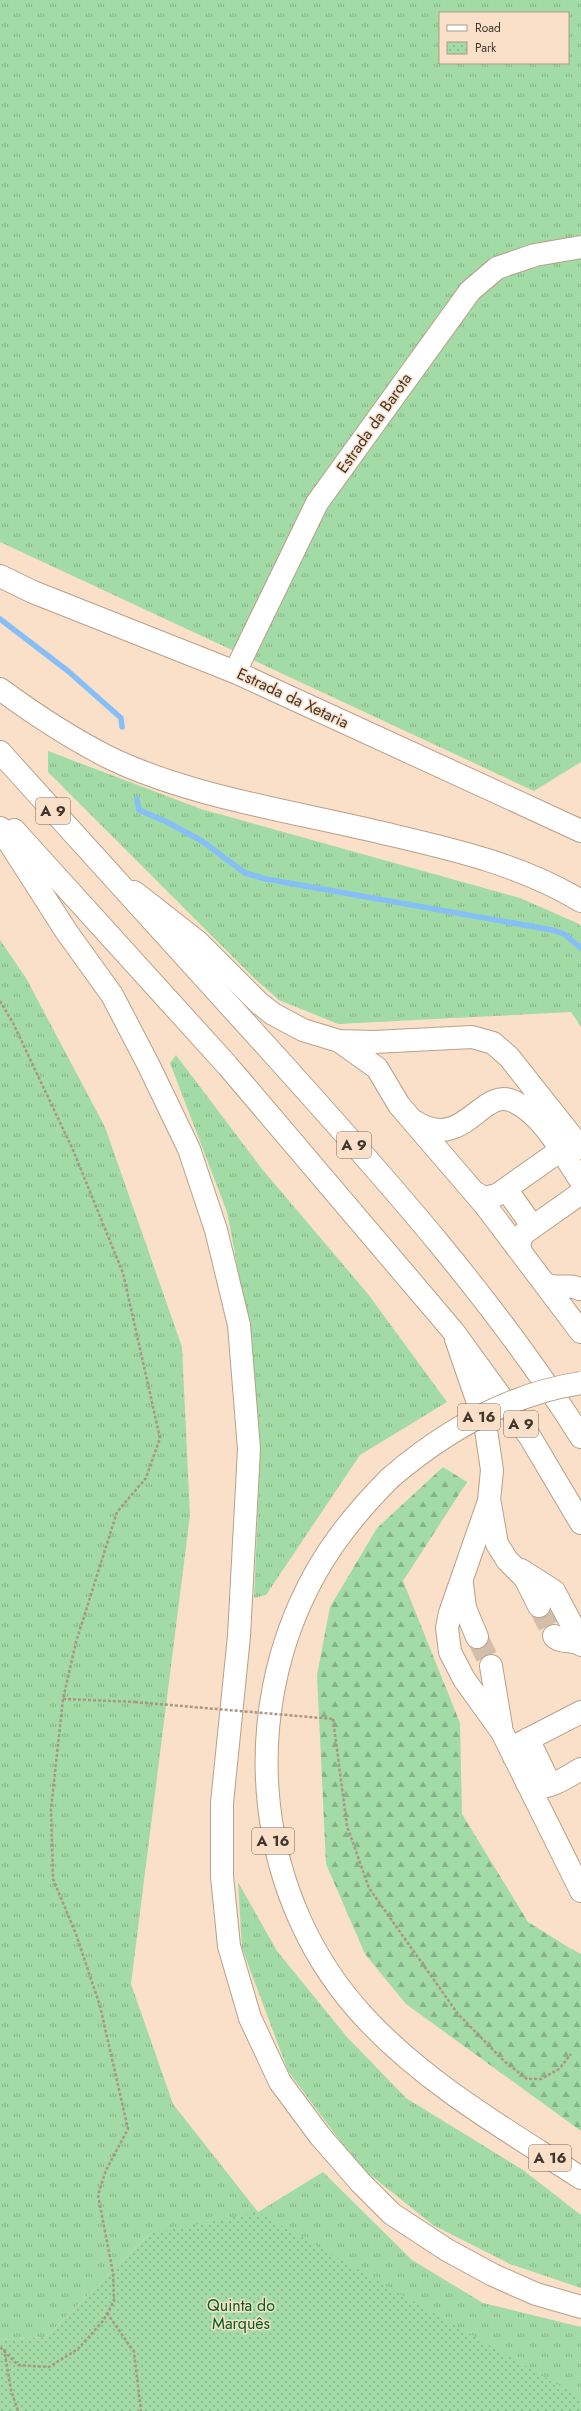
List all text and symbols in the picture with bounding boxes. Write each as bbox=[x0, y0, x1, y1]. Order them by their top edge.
legend bbox=[439, 12, 569, 64]
text: Road bbox=[475, 19, 501, 37]
text: Park bbox=[475, 39, 497, 57]
street label: Estrada da Barota bbox=[331, 368, 417, 478]
street label: Estrada da Xetaria bbox=[233, 662, 353, 734]
road number: A 9 bbox=[36, 798, 70, 824]
road number: A 9 bbox=[337, 1132, 371, 1158]
road number: A 16 bbox=[458, 1404, 500, 1430]
road number: A 9 bbox=[504, 1411, 538, 1437]
road number: A 16 bbox=[252, 1828, 294, 1854]
road number: A 16 bbox=[529, 2145, 571, 2171]
park label: Quinta do Marquês bbox=[207, 2294, 275, 2335]

